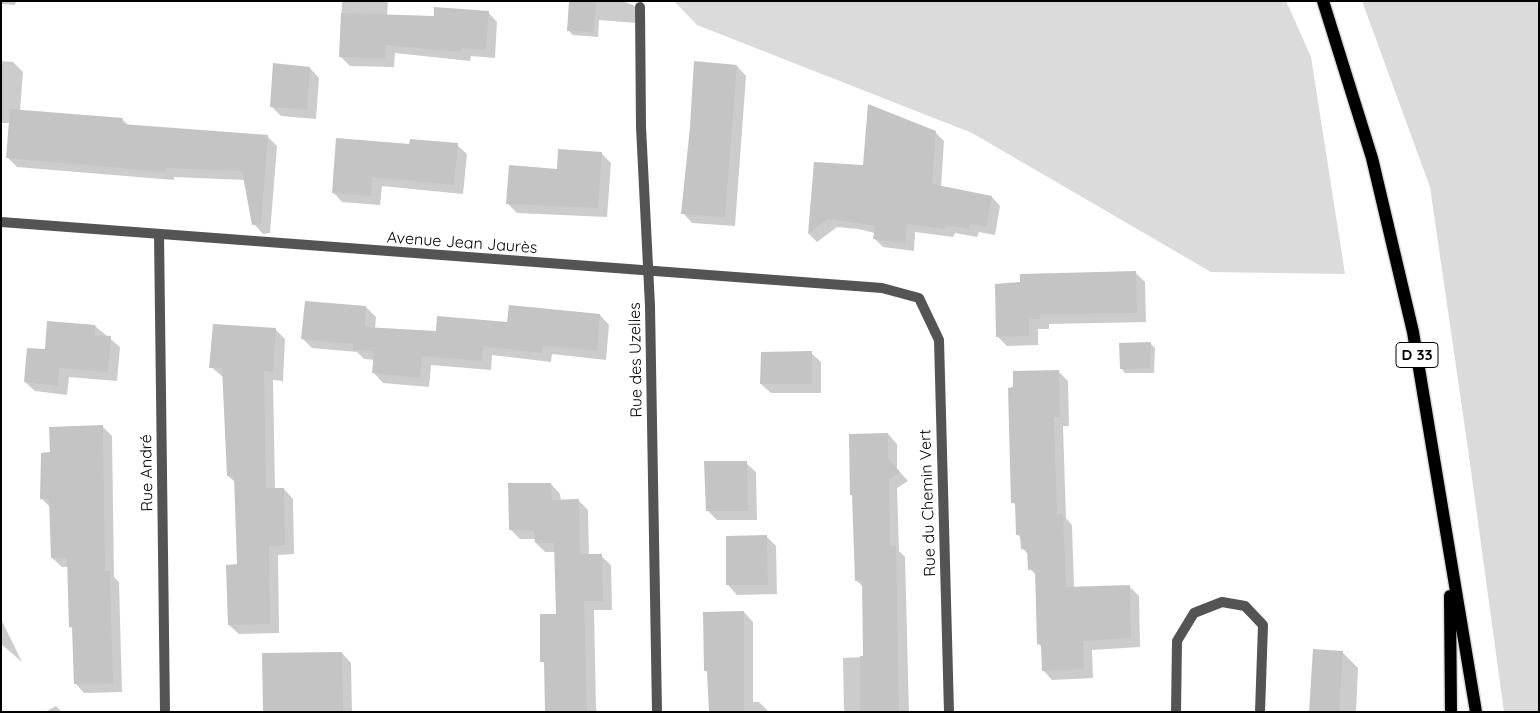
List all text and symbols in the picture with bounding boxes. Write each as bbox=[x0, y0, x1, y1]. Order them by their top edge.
street label: Avenue Jean Jaurès bbox=[386, 228, 538, 258]
street label: Rue des Uzelles bbox=[625, 302, 647, 418]
road number: D 33 bbox=[1396, 342, 1438, 368]
street label: Rue du Chemin Vert bbox=[916, 429, 940, 577]
street label: Rue André bbox=[137, 434, 157, 512]

